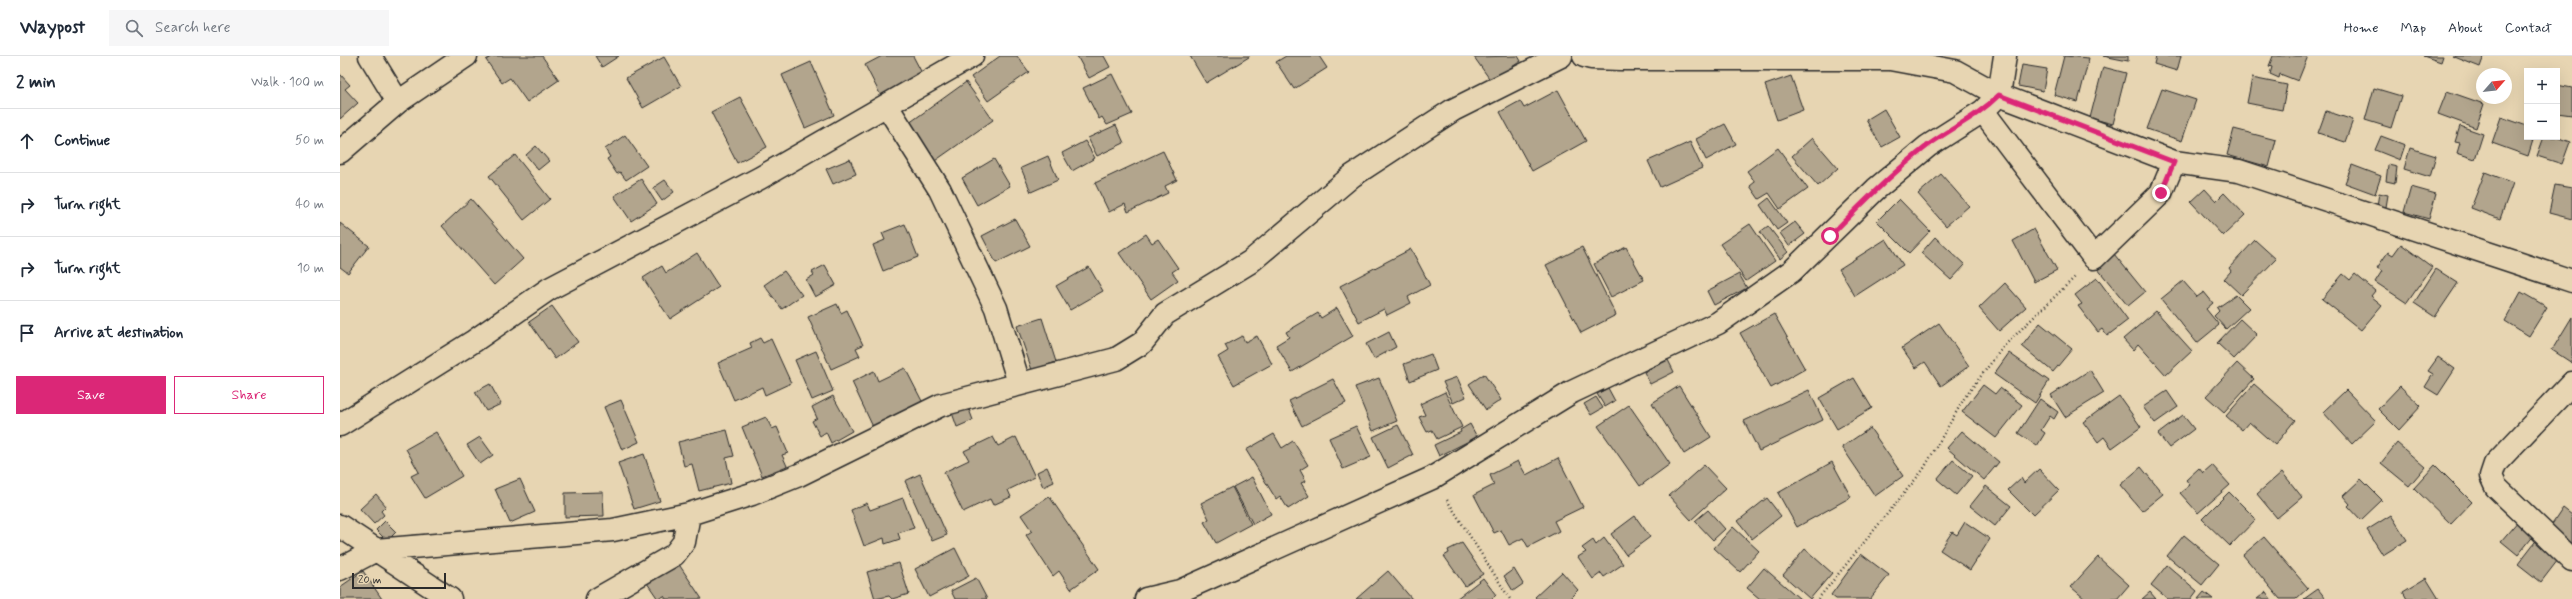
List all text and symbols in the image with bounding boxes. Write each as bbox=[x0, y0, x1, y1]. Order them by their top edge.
search box bbox=[109, 10, 389, 46]
text: Waypost bbox=[20, 15, 85, 40]
icon: search bbox=[123, 17, 145, 39]
text: Search here bbox=[155, 18, 231, 38]
text: Home bbox=[2344, 19, 2378, 37]
text: Map bbox=[2400, 19, 2426, 37]
text: About bbox=[2448, 19, 2483, 37]
text: Contact bbox=[2505, 19, 2552, 37]
north arrow bbox=[2476, 68, 2512, 104]
map controls bbox=[2524, 68, 2560, 140]
button: + bbox=[2524, 68, 2560, 104]
text: 2 min bbox=[16, 71, 56, 93]
text: Walk · 100 m bbox=[251, 74, 324, 91]
button: − bbox=[2524, 104, 2560, 140]
icon: ahead bbox=[16, 130, 38, 152]
text: Continue bbox=[54, 131, 110, 151]
text: 50 m bbox=[295, 132, 324, 149]
route end bbox=[2152, 184, 2170, 202]
icon: right bbox=[16, 194, 38, 216]
text: Turn right bbox=[54, 195, 121, 215]
text: 40 m bbox=[295, 196, 324, 213]
route start bbox=[1821, 227, 1839, 245]
icon: right bbox=[16, 258, 38, 280]
text: Turn right bbox=[54, 259, 121, 279]
text: 10 m bbox=[297, 260, 324, 277]
icon: arrive bbox=[16, 322, 38, 344]
text: Arrive at destination bbox=[54, 323, 183, 343]
button: Save bbox=[16, 376, 166, 414]
button: Share bbox=[174, 376, 324, 414]
scale bar bbox=[352, 571, 446, 590]
text: 20 m bbox=[358, 573, 381, 587]

